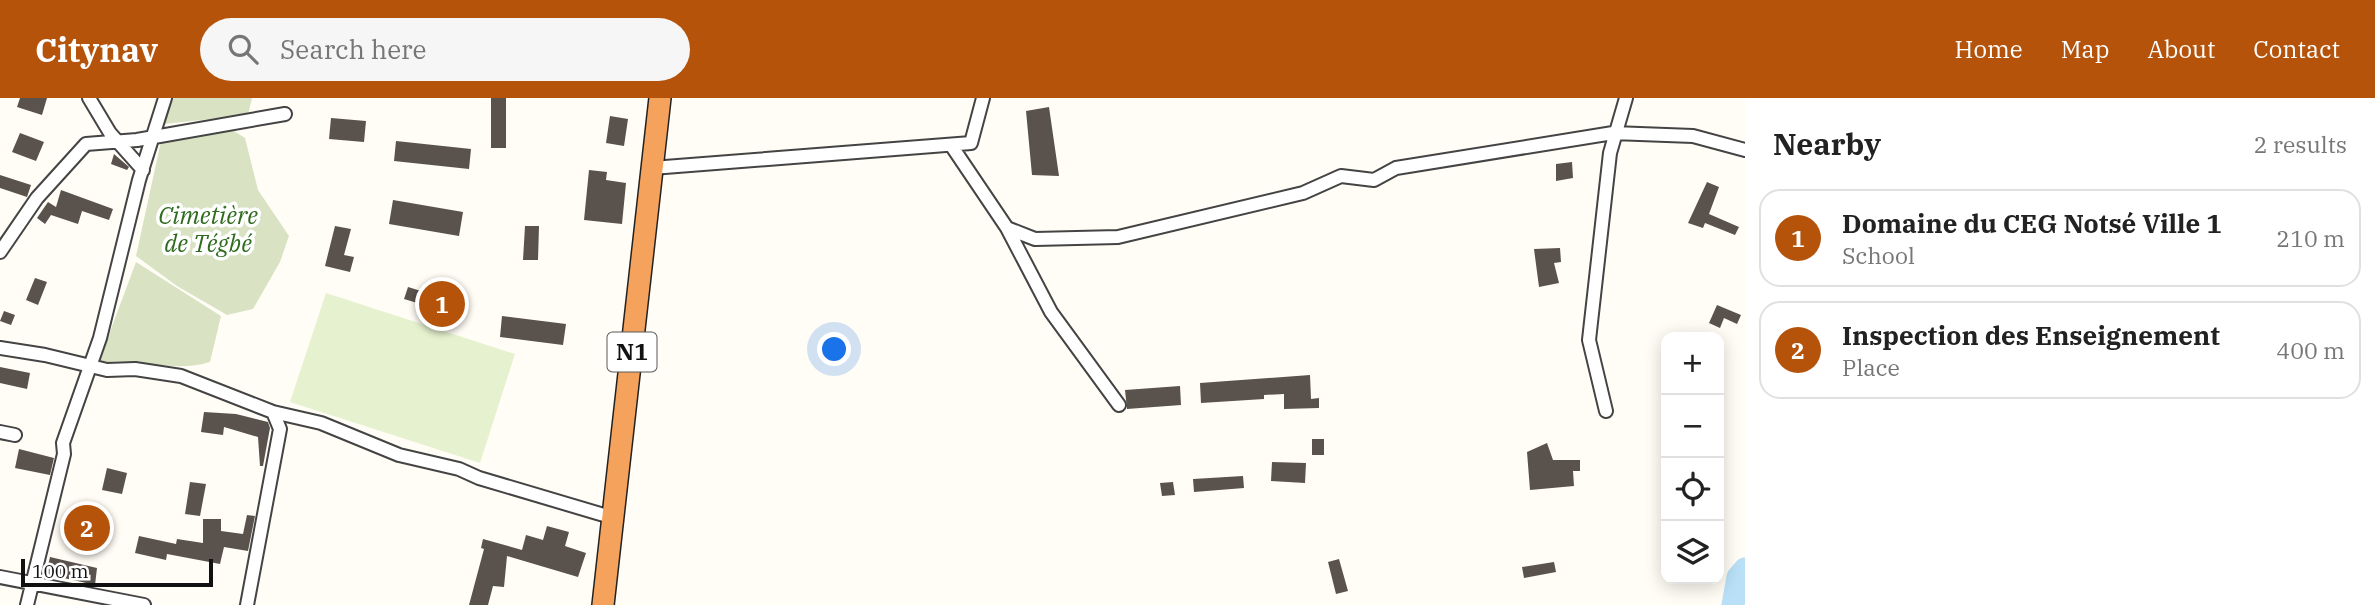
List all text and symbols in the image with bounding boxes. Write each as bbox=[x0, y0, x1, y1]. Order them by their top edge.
search box bbox=[200, 18, 690, 81]
text: Citynav bbox=[35, 28, 158, 71]
icon: search bbox=[224, 30, 262, 68]
text: Search here bbox=[280, 32, 427, 66]
text: Home bbox=[1955, 33, 2023, 65]
text: Map bbox=[2061, 33, 2109, 65]
text: About bbox=[2147, 33, 2215, 65]
text: Contact bbox=[2253, 33, 2340, 65]
text: Nearby bbox=[1773, 124, 1881, 163]
text: 2 results bbox=[2254, 129, 2347, 159]
park label: Cimetière de Tégbé bbox=[158, 199, 258, 259]
text: Domaine du CEG Notsé Ville 1 bbox=[1842, 206, 2222, 240]
text: 1 bbox=[1791, 223, 1805, 253]
text: 210 m bbox=[2276, 223, 2345, 253]
text: School bbox=[1842, 240, 1915, 270]
pin: 1 bbox=[419, 278, 465, 330]
text: Inspection des Enseignement bbox=[1842, 318, 2220, 352]
road number: N1 bbox=[608, 332, 656, 372]
your location bbox=[817, 332, 851, 366]
map controls bbox=[1661, 332, 1724, 584]
button: + bbox=[1661, 332, 1724, 395]
text: 2 bbox=[1791, 335, 1805, 365]
text: 400 m bbox=[2276, 335, 2345, 365]
text: Place bbox=[1842, 352, 1900, 382]
button: − bbox=[1661, 395, 1724, 458]
button: locate bbox=[1661, 458, 1724, 521]
pin: 2 bbox=[64, 502, 110, 554]
button: layers bbox=[1661, 521, 1724, 584]
scale bar bbox=[21, 556, 214, 588]
text: 100 m bbox=[32, 559, 89, 583]

